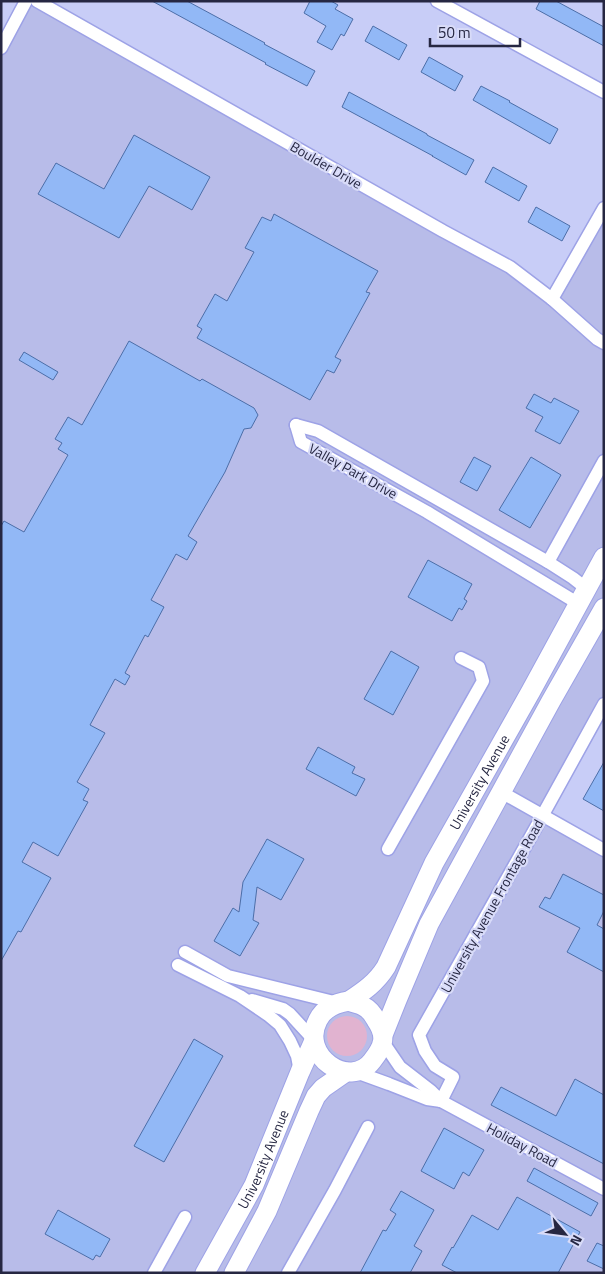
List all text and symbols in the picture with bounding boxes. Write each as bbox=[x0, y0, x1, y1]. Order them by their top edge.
scale bar bbox=[430, 15, 520, 47]
text: 50 m bbox=[438, 21, 471, 44]
street label: Boulder Drive bbox=[286, 136, 366, 194]
street label: Valley Park Drive bbox=[305, 437, 401, 504]
street label: University Avenue bbox=[444, 730, 514, 833]
street label: University Avenue Frontage Road bbox=[435, 815, 548, 996]
street label: University Avenue bbox=[232, 1106, 294, 1213]
street label: Holiday Road bbox=[483, 1117, 561, 1172]
north arrow bbox=[540, 1209, 590, 1259]
text: N bbox=[565, 1231, 588, 1250]

